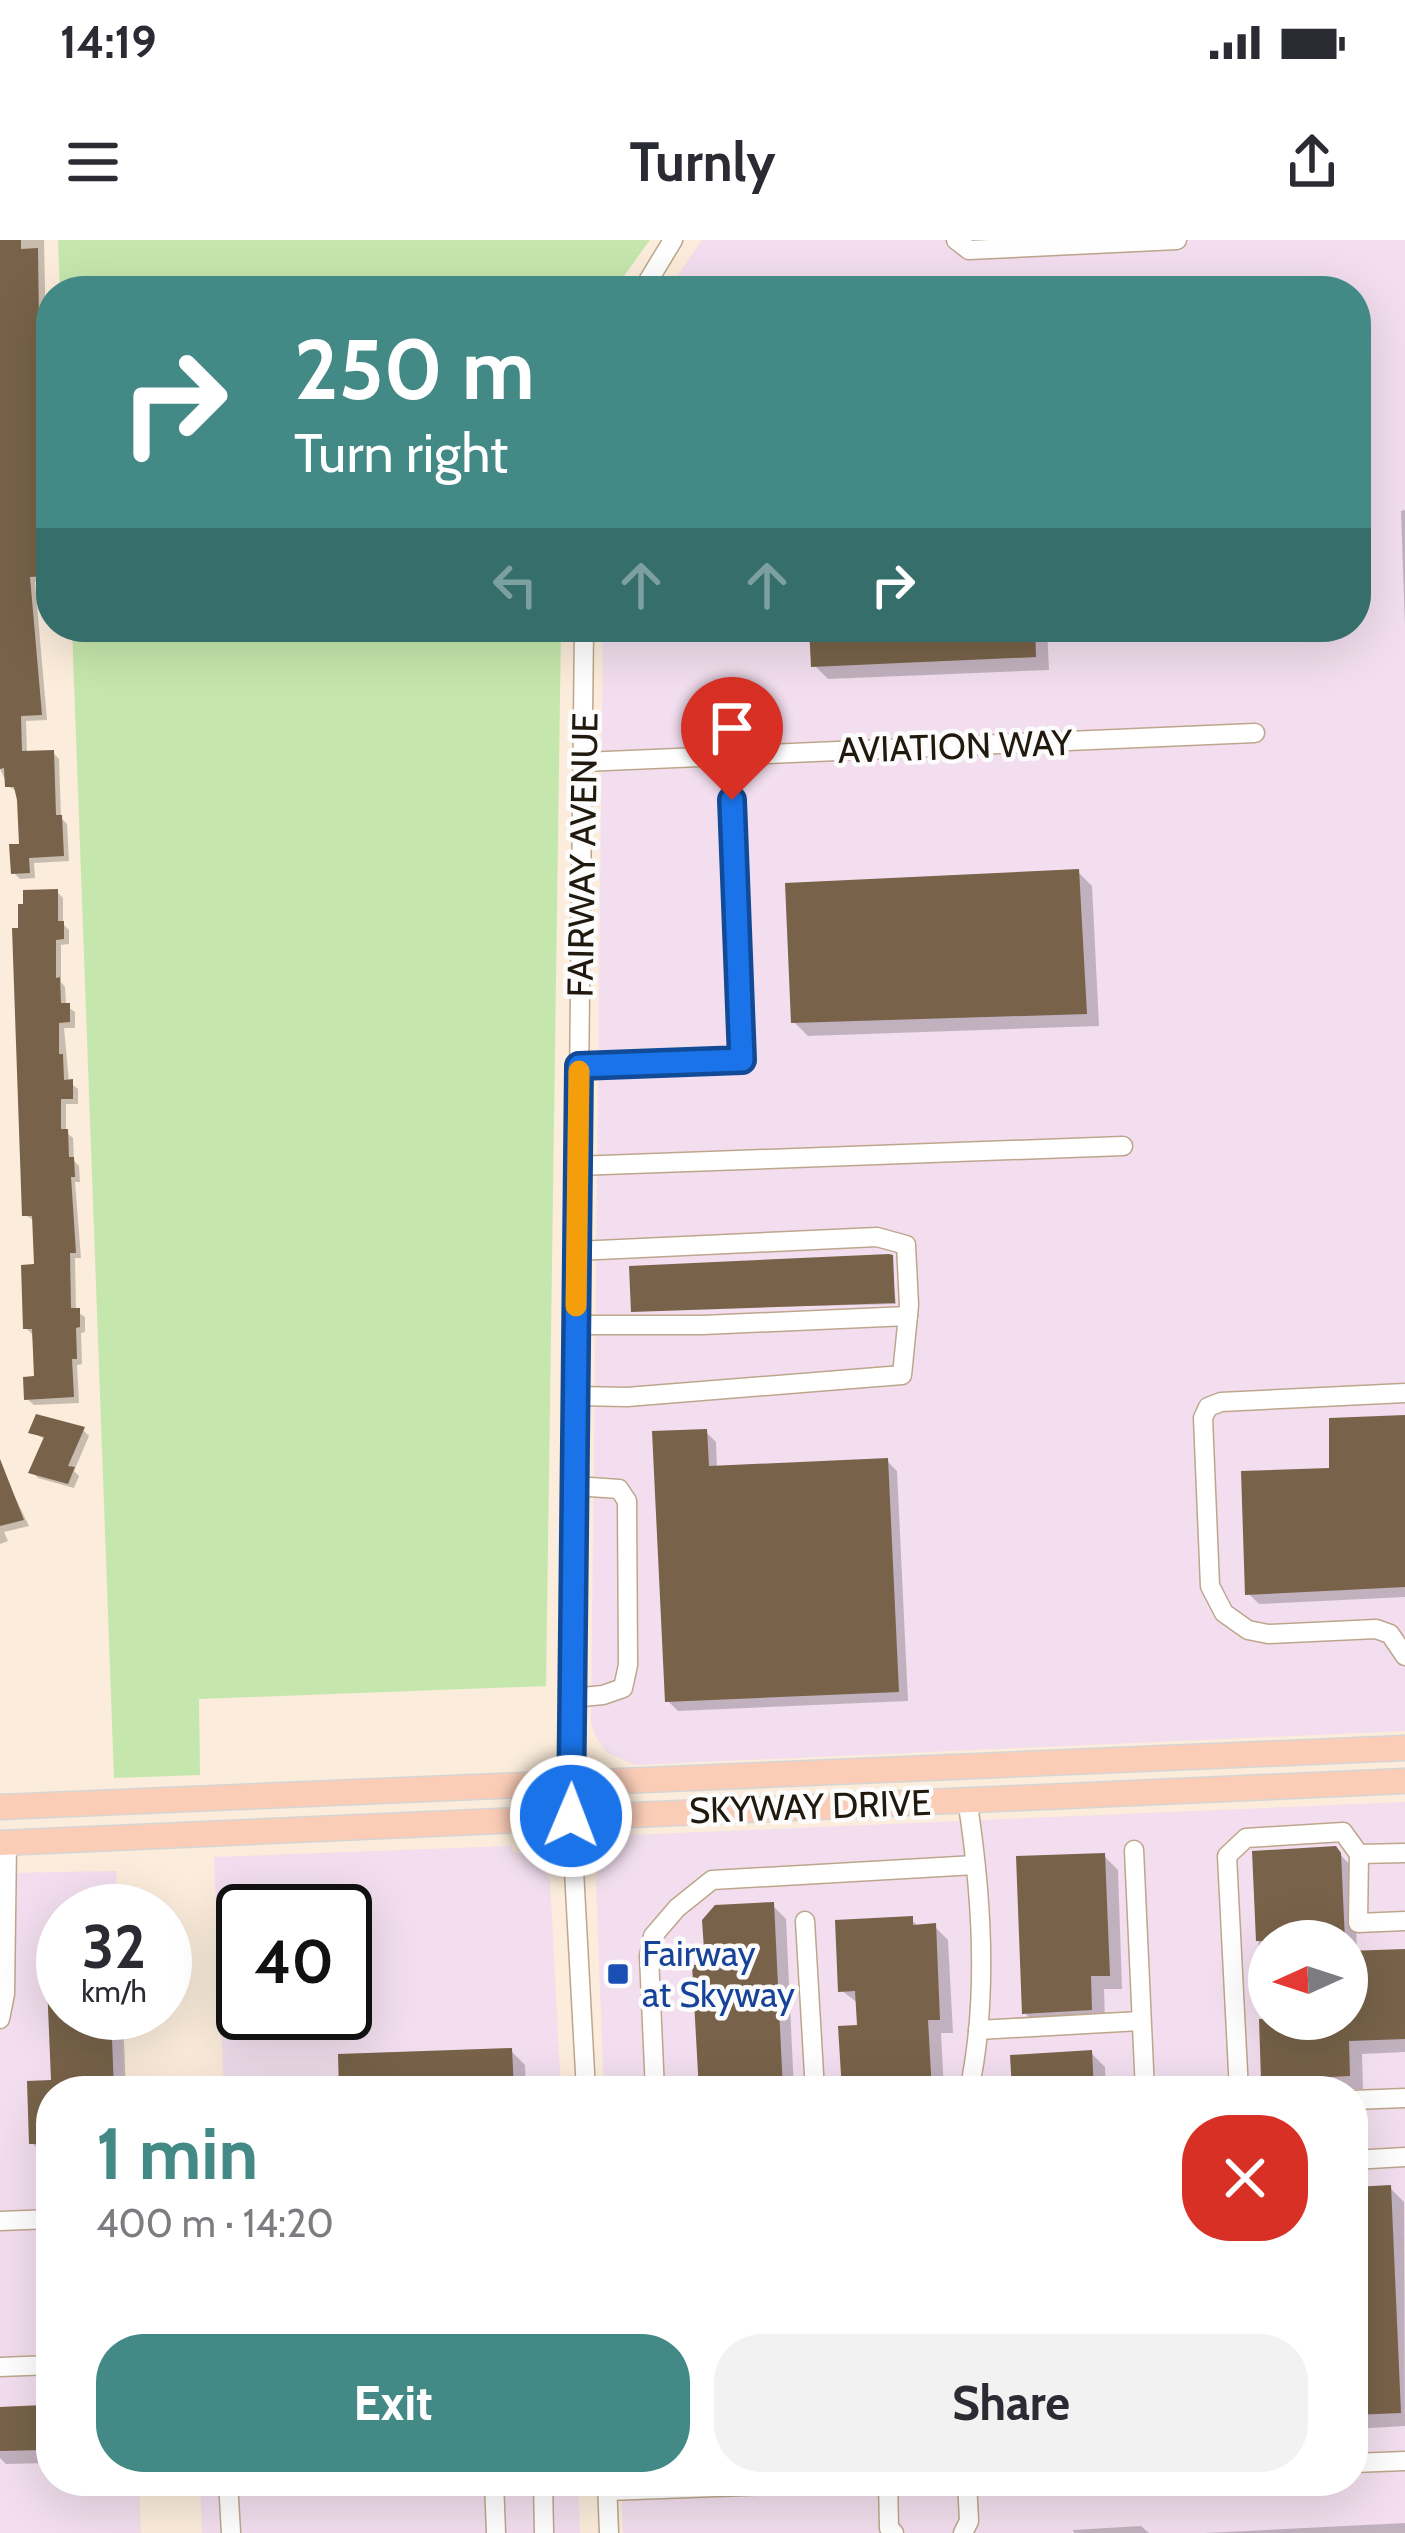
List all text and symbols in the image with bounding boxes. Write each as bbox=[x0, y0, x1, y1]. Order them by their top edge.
text: 14:19 bbox=[60, 15, 156, 69]
icon: menu bbox=[60, 129, 126, 195]
text: Turnly bbox=[630, 129, 775, 195]
icon: share bbox=[1279, 129, 1345, 195]
text: 250 m bbox=[294, 318, 535, 420]
icon: right bbox=[96, 324, 252, 480]
text: Turn right bbox=[294, 420, 508, 486]
icon: left bbox=[482, 552, 548, 618]
icon: ahead bbox=[608, 552, 674, 618]
icon: ahead bbox=[734, 552, 800, 618]
icon: right bbox=[860, 552, 926, 618]
pin bbox=[681, 677, 783, 800]
icon: arrive bbox=[699, 695, 765, 761]
street label: FAIRWAY AVENUE bbox=[558, 712, 606, 998]
street label: AVIATION WAY bbox=[837, 720, 1073, 772]
position arrow bbox=[508, 1753, 634, 1879]
street label: SKYWAY DRIVE bbox=[688, 1780, 932, 1832]
speed limit sign: 40 bbox=[216, 1884, 372, 2040]
text: 32 bbox=[82, 1910, 146, 1983]
north arrow bbox=[1248, 1920, 1368, 2040]
map controls bbox=[1248, 1920, 1368, 2040]
place label: Fairway at Skyway bbox=[642, 1931, 795, 2016]
marker: Fairway at Skyway bbox=[605, 1961, 631, 1987]
text: km/h bbox=[81, 1973, 147, 2010]
text: 1 min bbox=[96, 2110, 258, 2197]
button: close bbox=[1182, 2115, 1308, 2241]
text: 400 m · 14:20 bbox=[96, 2199, 334, 2247]
button: Exit bbox=[96, 2334, 690, 2472]
button: Share bbox=[714, 2334, 1308, 2472]

